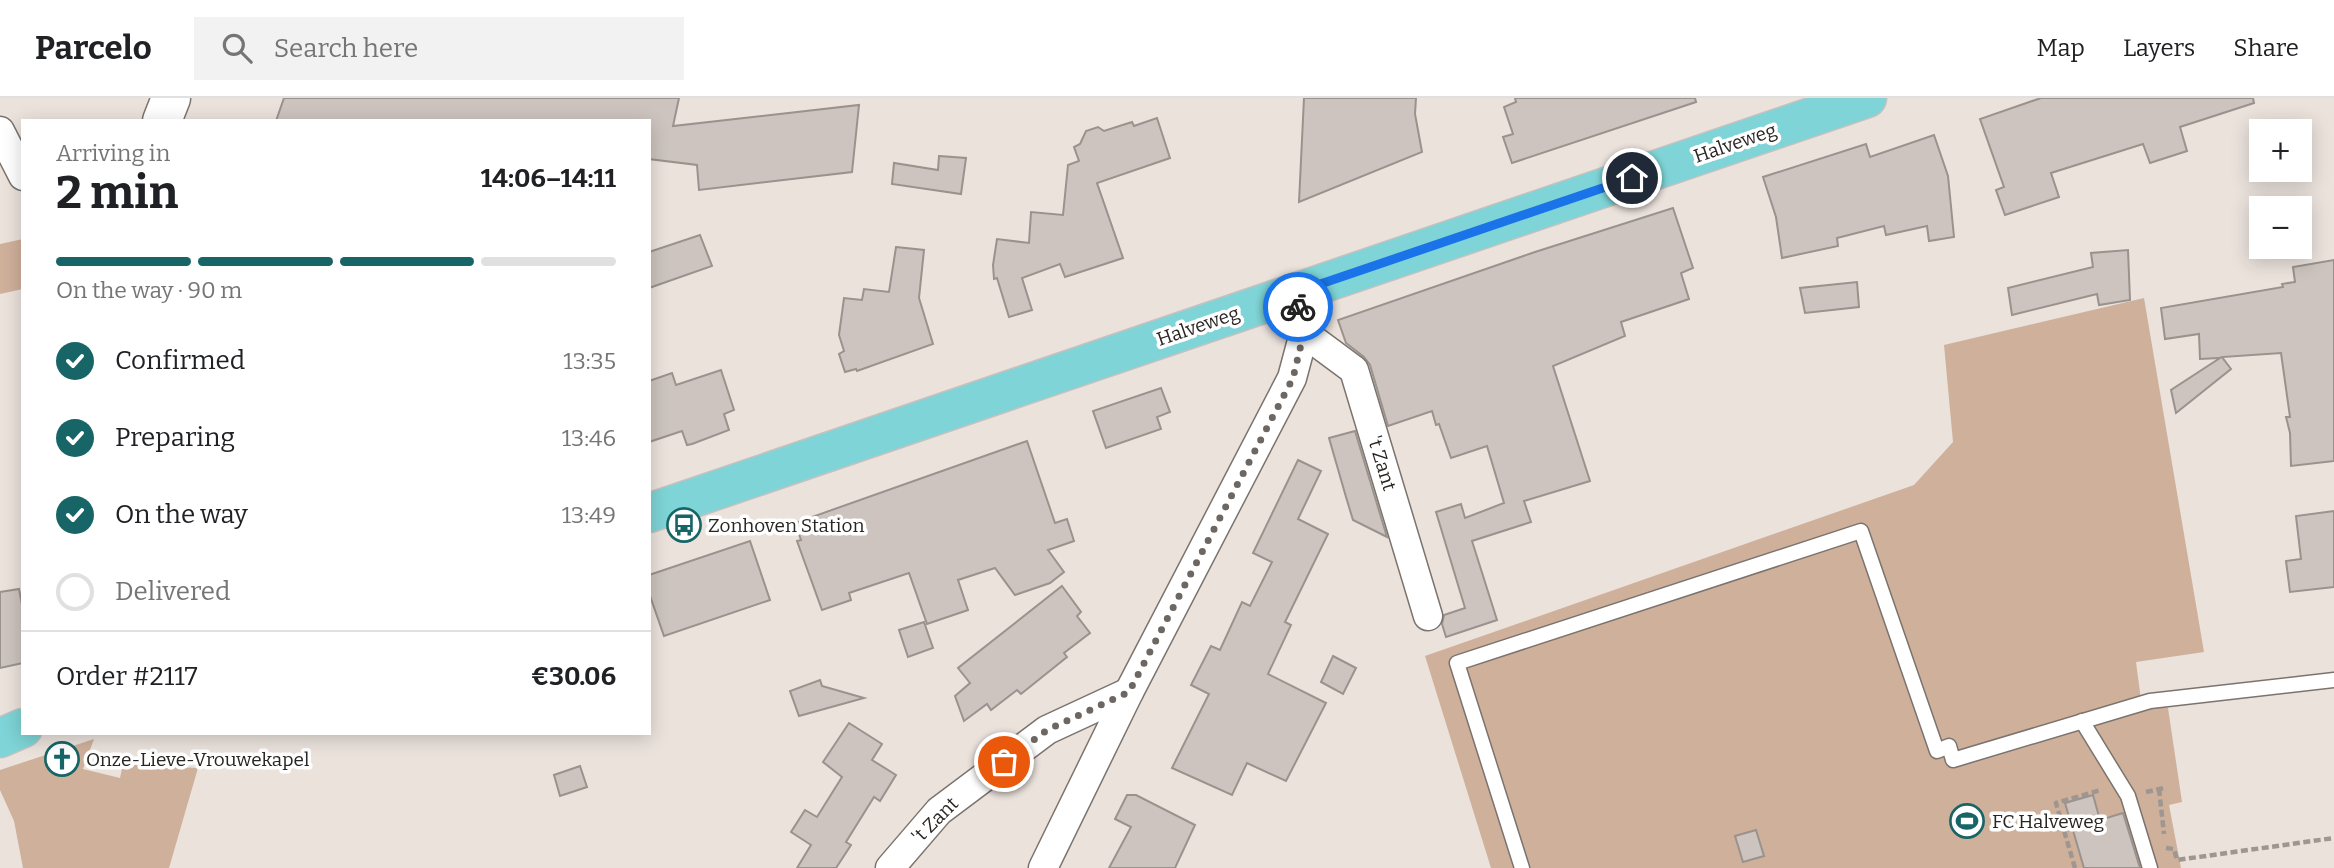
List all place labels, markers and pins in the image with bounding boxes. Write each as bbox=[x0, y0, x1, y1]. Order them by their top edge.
pin bbox=[1602, 148, 1662, 208]
bus stop icon: Zonhoven Station bbox=[665, 506, 703, 544]
place label: Zonhoven Station bbox=[708, 514, 864, 537]
pin bbox=[974, 732, 1034, 792]
church icon: Onze-Lieve-Vrouwekapel bbox=[43, 740, 81, 778]
place label: Onze-Lieve-Vrouwekapel bbox=[86, 748, 309, 771]
sports icon: FC Halveweg bbox=[1948, 802, 1986, 840]
place label: FC Halveweg bbox=[1992, 810, 2105, 833]

